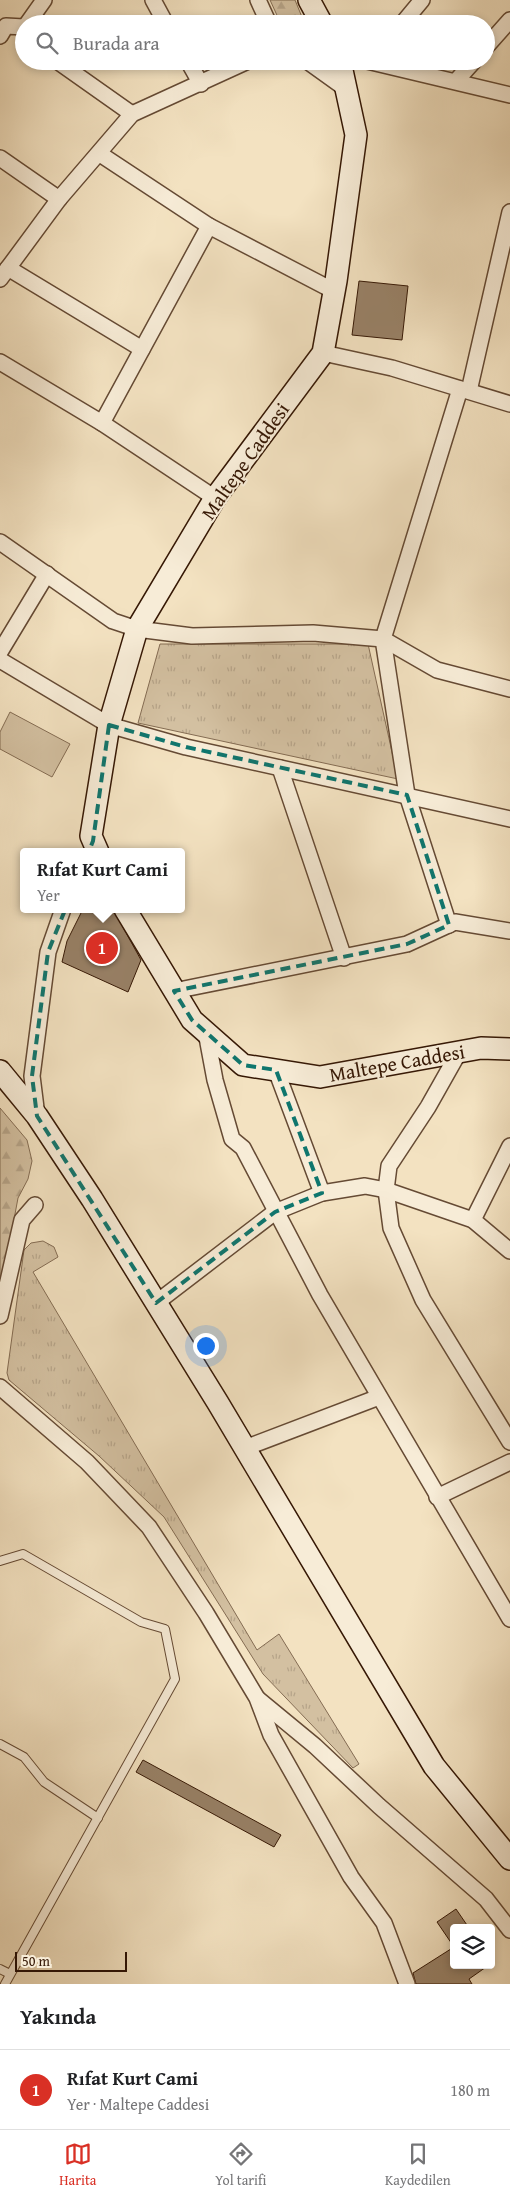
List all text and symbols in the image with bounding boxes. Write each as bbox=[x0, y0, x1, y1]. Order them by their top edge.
search box bbox=[15, 15, 495, 70]
icon: search bbox=[33, 29, 61, 57]
text: Burada ara bbox=[73, 29, 160, 57]
street label: Maltepe Caddesi bbox=[193, 396, 296, 525]
popup bbox=[20, 848, 185, 913]
text: Rıfat Kurt Cami bbox=[37, 855, 168, 883]
text: Yer bbox=[37, 883, 60, 907]
pin: 1 bbox=[86, 929, 118, 967]
street label: Maltepe Caddesi bbox=[327, 1036, 467, 1089]
your location bbox=[193, 1333, 219, 1359]
map controls bbox=[450, 1924, 495, 1969]
button: layers bbox=[450, 1924, 495, 1969]
scale bar bbox=[15, 1949, 128, 1972]
text: 50 m bbox=[22, 1951, 50, 1971]
text: Yakında bbox=[20, 2001, 96, 2032]
text: Rıfat Kurt Cami bbox=[67, 2064, 198, 2092]
text: 1 bbox=[32, 2078, 40, 2102]
text: 180 m bbox=[450, 2078, 490, 2102]
text: Yer · Maltepe Caddesi bbox=[67, 2092, 209, 2116]
tab: Harita bbox=[59, 2140, 96, 2190]
tab: Yol tarifi bbox=[215, 2140, 266, 2190]
tab: Kaydedilen bbox=[385, 2140, 451, 2190]

